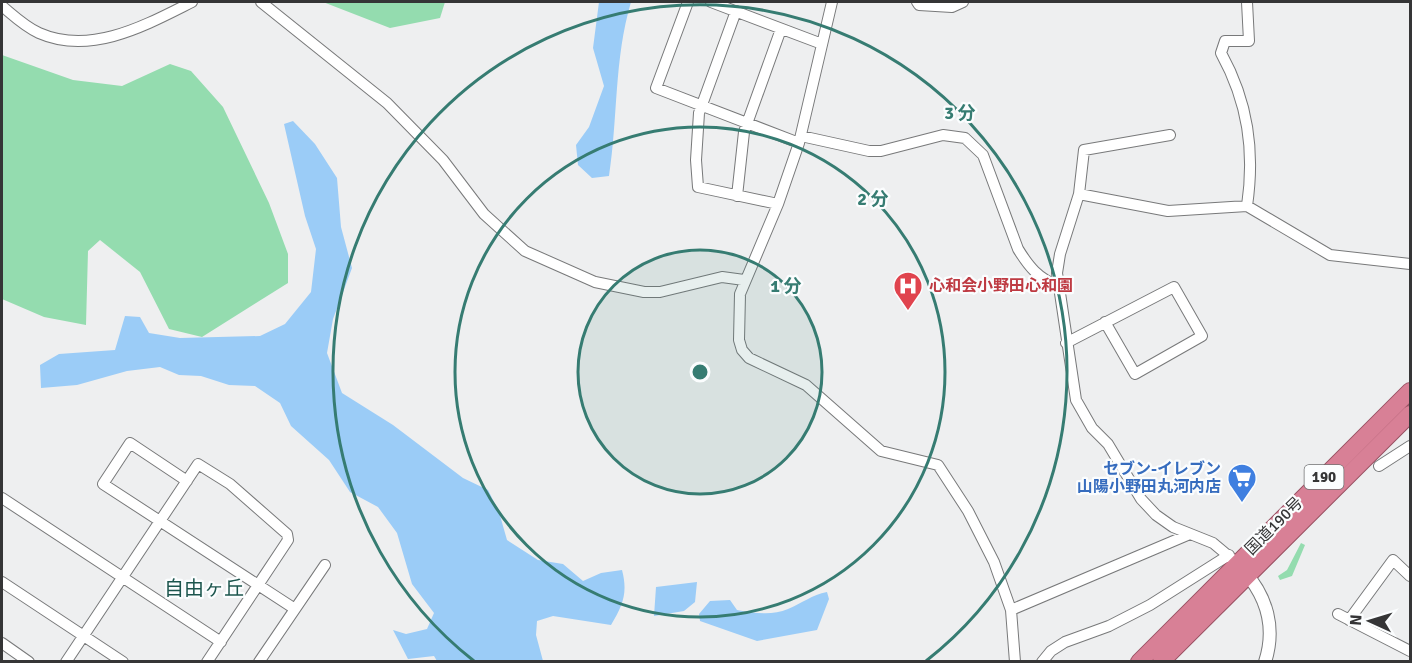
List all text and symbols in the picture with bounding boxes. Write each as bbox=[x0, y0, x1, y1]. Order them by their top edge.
text: 3 分 bbox=[944, 102, 976, 124]
text: 2 分 bbox=[857, 188, 889, 210]
hospital icon: 心和会小野田心和園 bbox=[892, 270, 924, 312]
text: 1 分 bbox=[770, 275, 802, 297]
place label: 心和会小野田心和園 bbox=[929, 276, 1073, 296]
centre of rings bbox=[690, 362, 710, 382]
place label: セブン-イレブン 山陽小野田丸河内店 bbox=[1077, 459, 1221, 497]
supermarket icon: セブン-イレブン 山陽小野田丸河内店 bbox=[1226, 462, 1258, 504]
road number: 190 bbox=[1304, 465, 1344, 489]
street label: 国道190号 bbox=[1241, 493, 1307, 559]
district label: 自由ヶ丘 bbox=[164, 576, 244, 601]
north arrow bbox=[1340, 591, 1400, 651]
text: N bbox=[1346, 614, 1366, 626]

